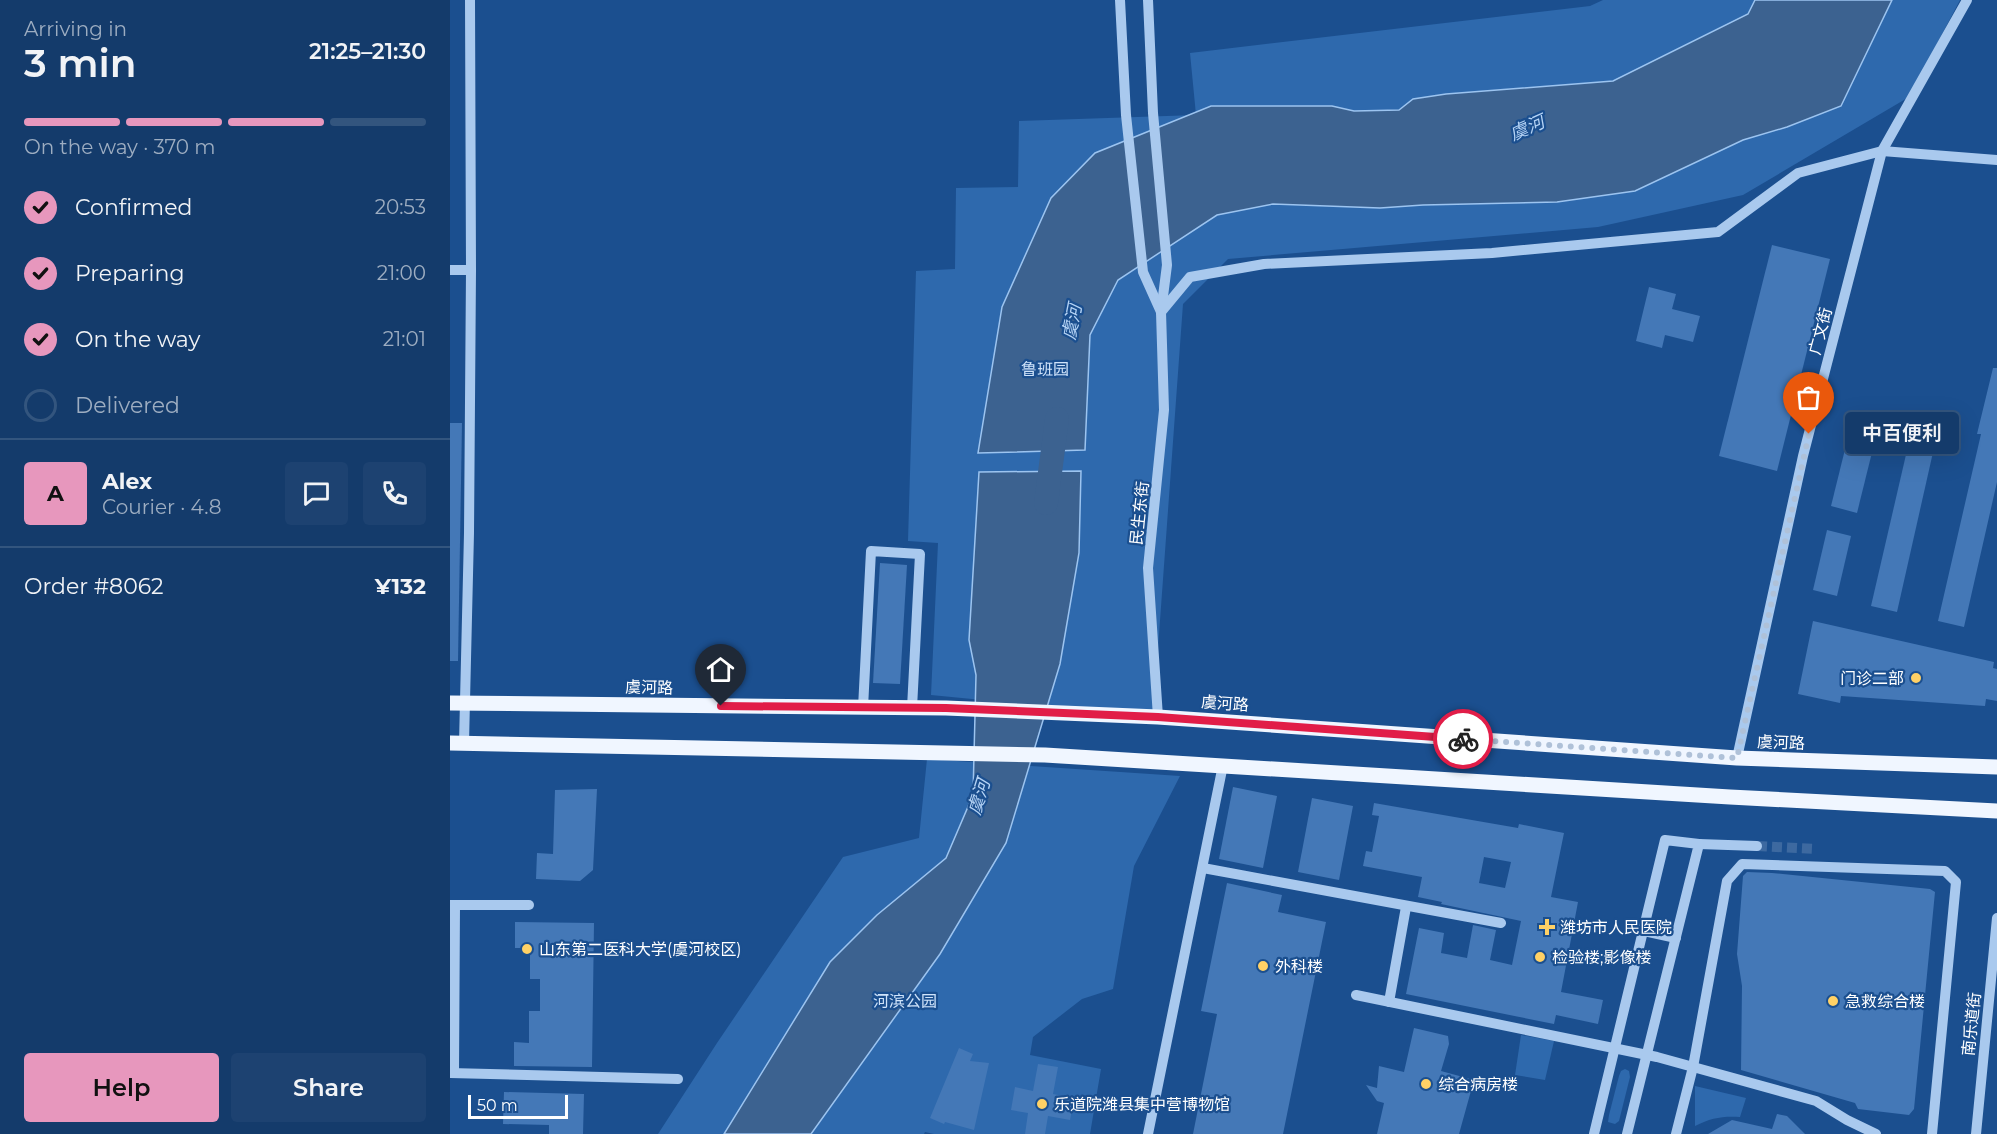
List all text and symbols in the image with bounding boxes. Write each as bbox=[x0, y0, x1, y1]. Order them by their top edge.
text: Arriving in bbox=[24, 17, 127, 41]
text: 21:25–21:30 bbox=[309, 38, 426, 65]
text: 3 min bbox=[24, 39, 137, 87]
water label: 虞河 bbox=[1506, 109, 1551, 145]
text: On the way · 370 m bbox=[24, 135, 216, 159]
icon: check bbox=[24, 191, 57, 224]
text: Confirmed bbox=[75, 194, 192, 221]
text: 20:53 bbox=[375, 195, 426, 219]
icon: check bbox=[24, 257, 57, 290]
text: Preparing bbox=[75, 260, 184, 287]
text: 21:00 bbox=[377, 261, 426, 285]
water label: 虞河 bbox=[1058, 299, 1087, 342]
street label: 广文街 bbox=[1805, 305, 1836, 357]
icon: check bbox=[24, 323, 57, 356]
text: On the way bbox=[75, 326, 200, 353]
text: 21:01 bbox=[383, 327, 426, 351]
park label: 鲁班园 bbox=[1021, 360, 1069, 379]
pin bbox=[1783, 372, 1834, 434]
icon: bag bbox=[1792, 381, 1825, 414]
text: Delivered bbox=[75, 392, 180, 419]
callout: 中百便利 bbox=[1845, 413, 1959, 455]
text: 中百便利 bbox=[1862, 421, 1942, 445]
button: chat bbox=[285, 462, 348, 525]
button: phone bbox=[363, 462, 426, 525]
text: Alex bbox=[102, 468, 152, 495]
text: A bbox=[47, 480, 64, 507]
street label: 民生东街 bbox=[1127, 480, 1152, 546]
text: Courier · 4.8 bbox=[102, 495, 221, 519]
text: Order #8062 bbox=[24, 573, 164, 600]
text: ¥132 bbox=[375, 573, 426, 600]
pin bbox=[695, 644, 746, 706]
icon: home bbox=[704, 653, 737, 686]
place label: 门诊二部 bbox=[1840, 669, 1904, 688]
marker: 门诊二部 bbox=[1909, 671, 1923, 685]
street label: 虞河路 bbox=[625, 678, 673, 697]
street label: 虞河路 bbox=[1200, 692, 1250, 715]
courier bbox=[1433, 709, 1493, 769]
icon: bike bbox=[1447, 723, 1480, 756]
street label: 虞河路 bbox=[1757, 732, 1805, 753]
water label: 虞河 bbox=[963, 774, 996, 817]
marker: 潍坊市人民医院 bbox=[1538, 918, 1556, 936]
place label: 潍坊市人民医院 bbox=[1560, 918, 1672, 937]
place label: 山东第二医科大学(虞河校区) bbox=[539, 940, 742, 959]
marker: 山东第二医科大学(虞河校区) bbox=[520, 942, 534, 956]
place label: 检验楼;影像楼 bbox=[1552, 948, 1651, 967]
marker: 检验楼;影像楼 bbox=[1533, 950, 1547, 964]
place label: 外科楼 bbox=[1275, 957, 1323, 976]
marker: 外科楼 bbox=[1256, 959, 1270, 973]
street label: 南乐道街 bbox=[1959, 991, 1984, 1057]
park label: 河滨公园 bbox=[873, 992, 937, 1011]
place label: 急救综合楼 bbox=[1845, 992, 1925, 1011]
marker: 急救综合楼 bbox=[1826, 994, 1840, 1008]
button: Help bbox=[24, 1053, 219, 1122]
button: Share bbox=[231, 1053, 426, 1122]
place label: 综合病房楼 bbox=[1438, 1075, 1518, 1094]
marker: 综合病房楼 bbox=[1419, 1077, 1433, 1091]
scale bar bbox=[468, 1092, 568, 1120]
place label: 乐道院潍县集中营博物馆 bbox=[1054, 1095, 1230, 1114]
text: 50 m bbox=[477, 1096, 518, 1115]
marker: 乐道院潍县集中营博物馆 bbox=[1035, 1097, 1049, 1111]

